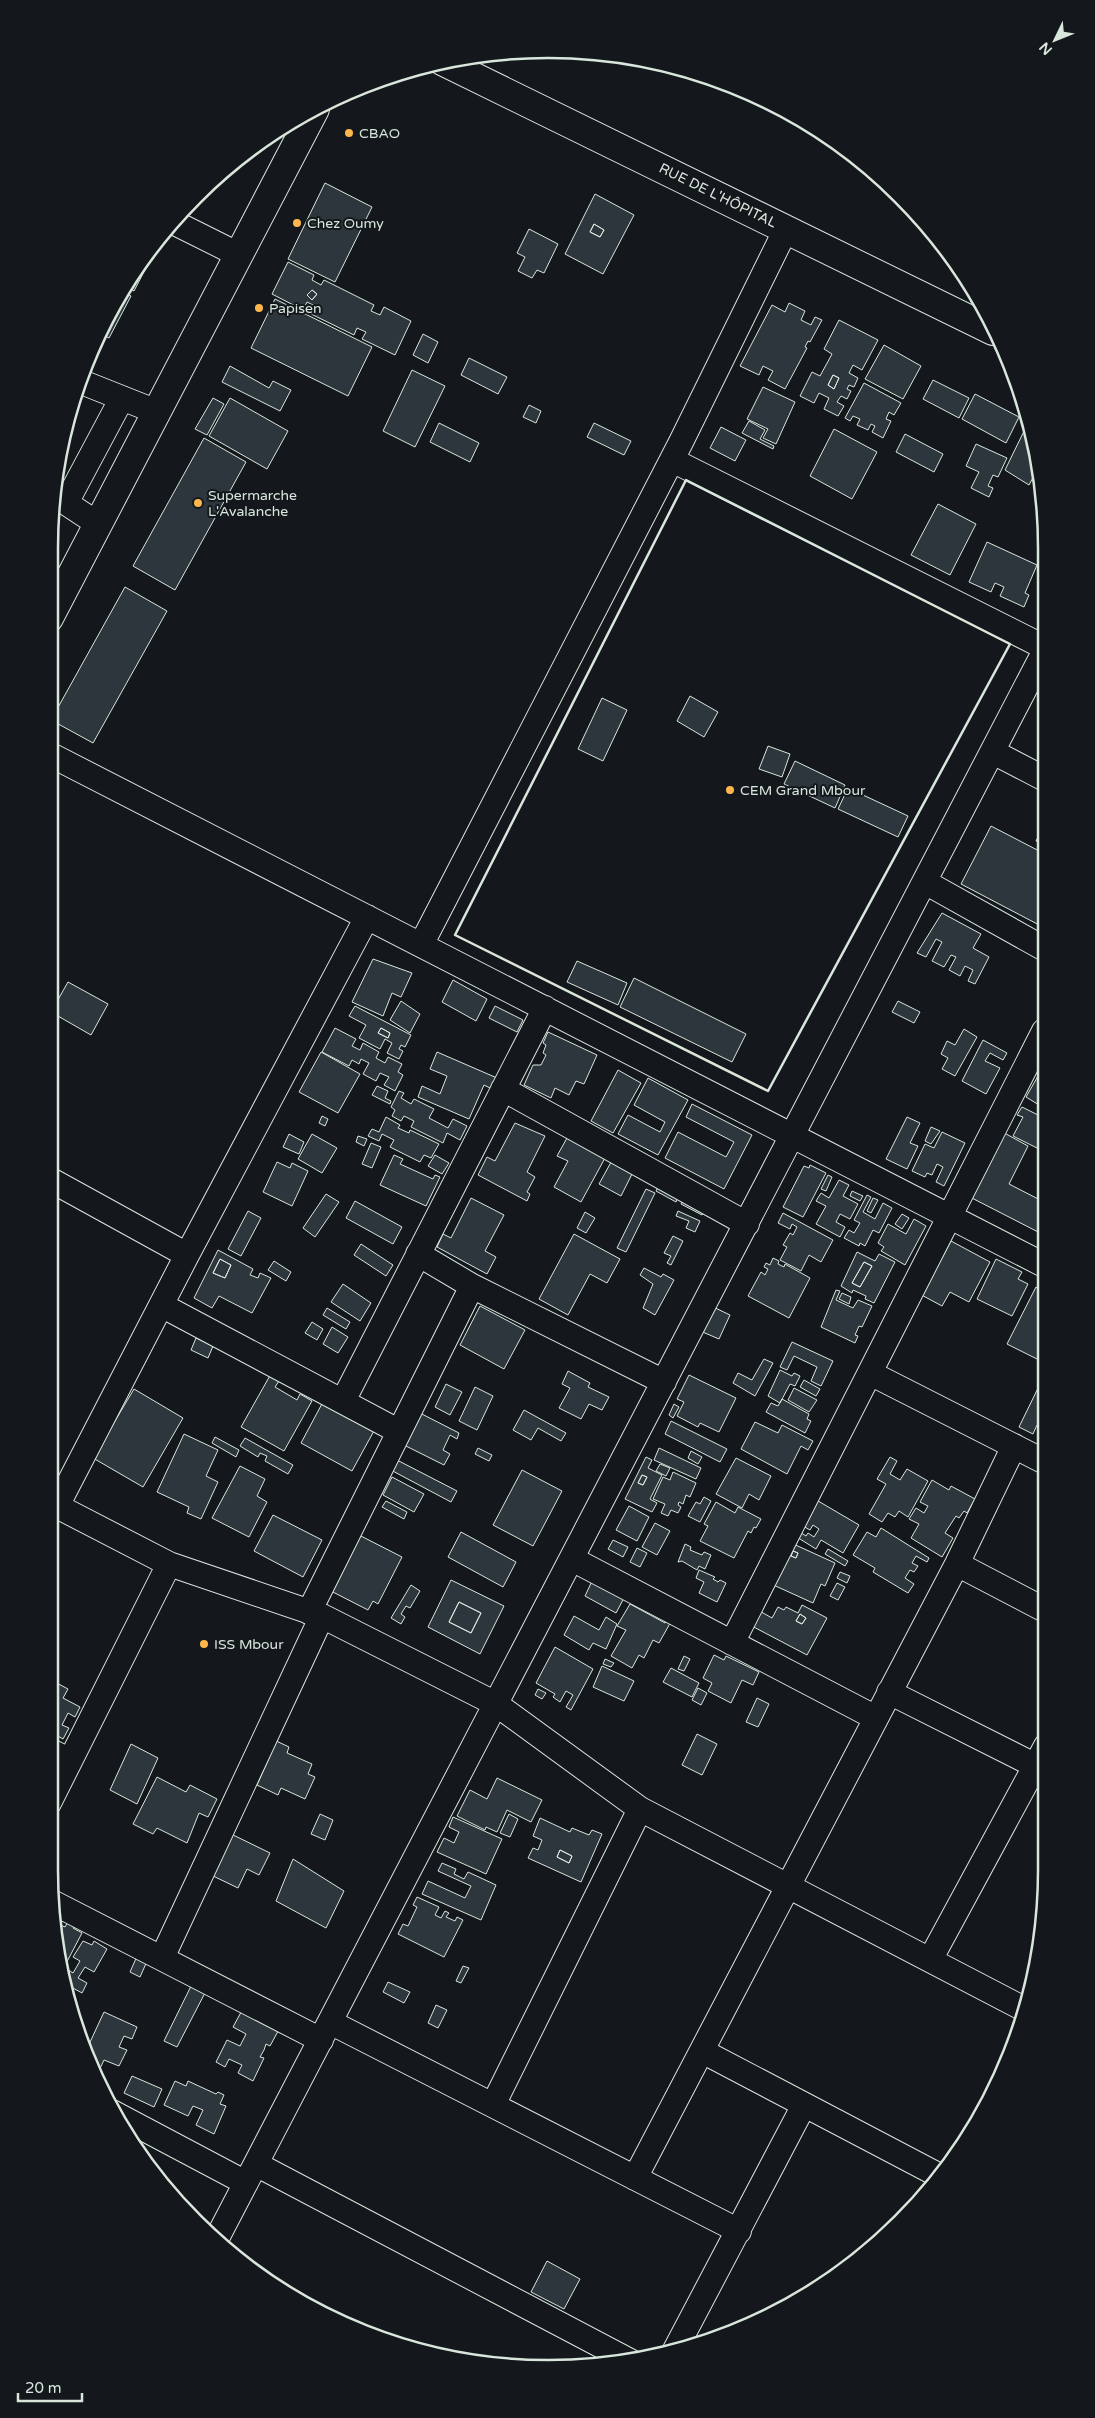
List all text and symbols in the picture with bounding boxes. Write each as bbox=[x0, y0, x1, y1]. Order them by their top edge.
north arrow bbox=[1030, 15, 1080, 65]
text: N bbox=[1036, 39, 1056, 58]
place label: CBAO bbox=[359, 125, 400, 142]
marker: CBAO bbox=[343, 127, 355, 139]
street label: RUE DE L'HÔPITAL bbox=[656, 160, 779, 231]
place label: Chez Oumy bbox=[307, 215, 384, 232]
marker: Chez Oumy bbox=[291, 217, 303, 229]
place label: Papisen bbox=[269, 300, 321, 317]
marker: Papisen bbox=[253, 302, 265, 314]
place label: Supermarche L'Avalanche bbox=[208, 487, 297, 520]
marker: Supermarche L'Avalanche bbox=[192, 497, 204, 509]
place label: CEM Grand Mbour bbox=[740, 782, 866, 799]
marker: CEM Grand Mbour bbox=[724, 784, 736, 796]
place label: ISS Mbour bbox=[214, 1636, 284, 1653]
marker: ISS Mbour bbox=[198, 1638, 210, 1650]
scale bar bbox=[18, 2370, 81, 2402]
text: 20 m bbox=[25, 2379, 62, 2397]

